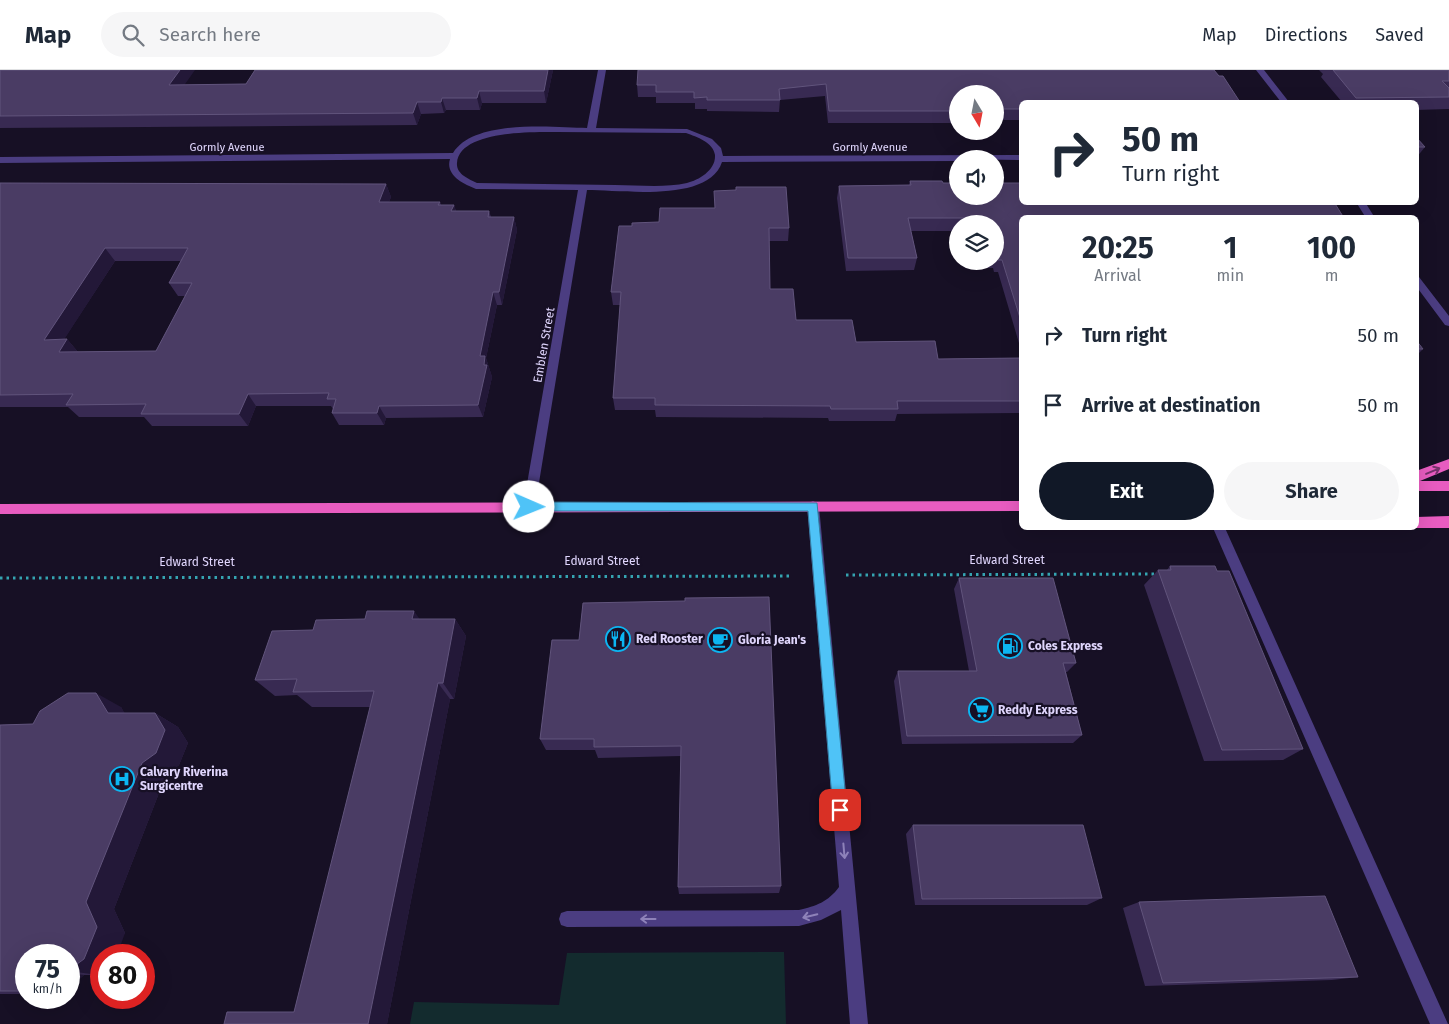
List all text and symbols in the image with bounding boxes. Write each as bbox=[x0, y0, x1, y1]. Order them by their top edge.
search box bbox=[101, 12, 451, 57]
text: Map bbox=[25, 21, 71, 49]
icon: search bbox=[119, 21, 147, 49]
text: Search here bbox=[159, 23, 261, 46]
text: Map bbox=[1202, 24, 1237, 46]
text: Directions bbox=[1265, 24, 1347, 46]
text: Saved bbox=[1375, 24, 1424, 46]
north arrow bbox=[949, 85, 1004, 140]
map controls bbox=[949, 85, 1004, 270]
text: 50 m bbox=[1122, 118, 1199, 160]
icon: right bbox=[1039, 120, 1104, 185]
street label: Gormly Avenue bbox=[190, 141, 265, 154]
street label: Gormly Avenue bbox=[833, 141, 908, 154]
button: sound bbox=[949, 150, 1004, 205]
text: Turn right bbox=[1122, 160, 1219, 187]
button: layers bbox=[949, 215, 1004, 270]
text: 20:25 bbox=[1082, 230, 1154, 266]
text: 1 bbox=[1223, 230, 1237, 266]
text: 100 bbox=[1307, 230, 1356, 266]
text: Arrival bbox=[1094, 266, 1141, 285]
text: min bbox=[1217, 266, 1244, 285]
text: m bbox=[1325, 266, 1338, 285]
street label: Emblen Street bbox=[530, 305, 558, 384]
icon: right bbox=[1039, 321, 1067, 349]
text: Turn right bbox=[1082, 324, 1167, 347]
text: 50 m bbox=[1358, 324, 1399, 347]
icon: arrive bbox=[1039, 391, 1067, 419]
text: Arrive at destination bbox=[1082, 394, 1261, 417]
text: 50 m bbox=[1358, 394, 1399, 417]
button: Exit bbox=[1039, 462, 1214, 520]
button: Share bbox=[1224, 462, 1399, 520]
one-way arrow bbox=[1425, 465, 1440, 475]
position arrow bbox=[502, 480, 554, 532]
street label: Edward Street bbox=[969, 553, 1045, 567]
street label: Edward Street bbox=[564, 554, 640, 568]
street label: Edward Street bbox=[159, 555, 235, 569]
restaurant icon: Red Rooster bbox=[605, 626, 631, 652]
cafe icon: Gloria Jean's bbox=[707, 627, 733, 653]
place label: Red Rooster bbox=[636, 632, 703, 646]
place label: Gloria Jean's bbox=[738, 633, 806, 647]
fuel station icon: Coles Express bbox=[997, 633, 1023, 659]
place label: Coles Express bbox=[1028, 639, 1103, 653]
supermarket icon: Reddy Express bbox=[968, 697, 994, 723]
place label: Reddy Express bbox=[998, 703, 1078, 717]
place label: Calvary Riverina Surgicentre bbox=[140, 765, 229, 793]
hospital icon: Calvary Riverina Surgicentre bbox=[109, 766, 135, 792]
pin bbox=[819, 789, 861, 831]
icon: arrive bbox=[826, 796, 854, 824]
one-way arrow bbox=[839, 843, 849, 859]
one-way arrow bbox=[802, 912, 818, 921]
one-way arrow bbox=[640, 914, 656, 924]
speed limit sign: 80 bbox=[90, 944, 155, 1009]
text: 75 bbox=[35, 955, 60, 985]
text: km/h bbox=[33, 982, 62, 996]

